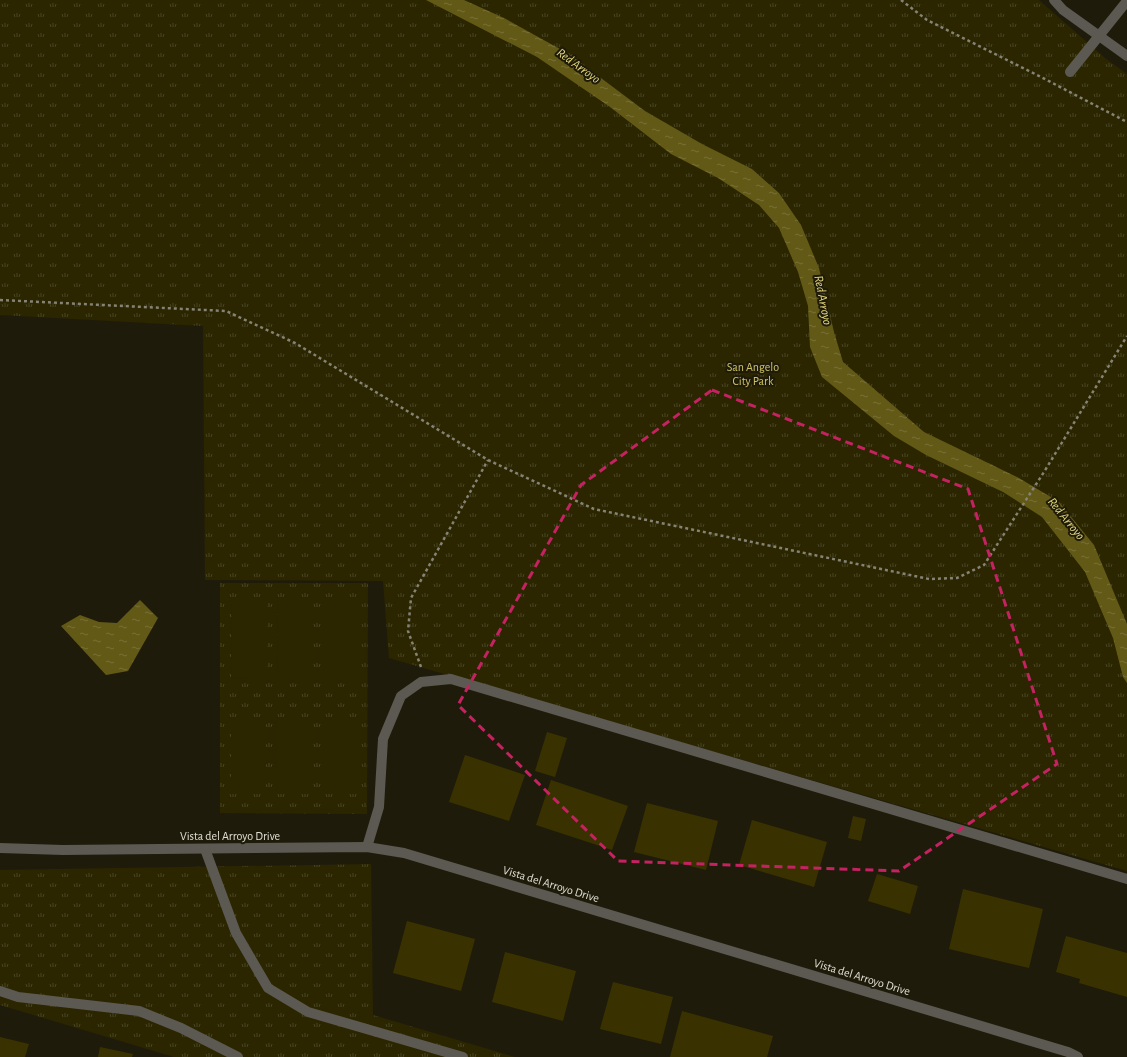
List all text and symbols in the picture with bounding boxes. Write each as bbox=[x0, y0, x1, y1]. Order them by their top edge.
water label: Red Arroyo bbox=[554, 46, 602, 86]
water label: Red Arroyo bbox=[811, 274, 834, 326]
park label: San Angelo City Park bbox=[727, 361, 779, 388]
water label: Red Arroyo bbox=[1045, 495, 1087, 543]
street label: Vista del Arroyo Drive bbox=[180, 830, 280, 843]
street label: Vista del Arroyo Drive bbox=[501, 864, 601, 905]
street label: Vista del Arroyo Drive bbox=[812, 957, 912, 998]

